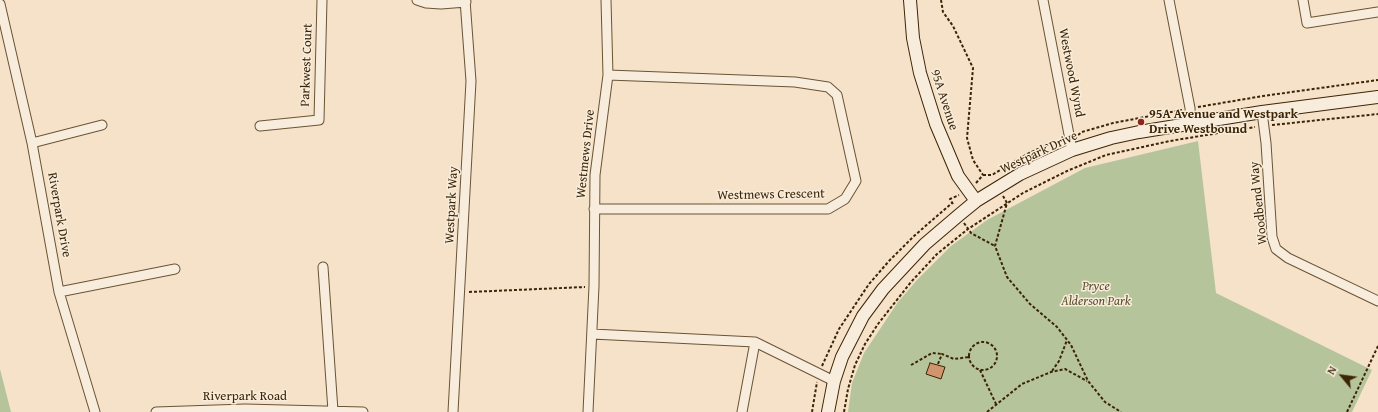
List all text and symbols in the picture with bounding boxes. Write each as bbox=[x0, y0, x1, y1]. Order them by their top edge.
street label: Parkwest Court bbox=[298, 23, 316, 107]
street label: Westwood Wynd bbox=[1055, 27, 1087, 119]
street label: 95A Avenue bbox=[927, 68, 961, 132]
place label: 95A Avenue and Westpark Drive Westbound bbox=[1149, 107, 1298, 138]
street label: Westmews Drive bbox=[574, 109, 598, 199]
marker: 95A Avenue and Westpark Drive Westbound bbox=[1136, 117, 1146, 127]
street label: Westpark Drive bbox=[998, 128, 1080, 178]
street label: Woodbend Way bbox=[1247, 160, 1271, 246]
street label: Westpark Way bbox=[442, 166, 462, 244]
street label: Riverpark Drive bbox=[44, 171, 74, 259]
street label: Westmews Crescent bbox=[717, 186, 825, 204]
park label: Pryce Alderson Park bbox=[1061, 279, 1131, 310]
north arrow bbox=[1322, 356, 1362, 396]
text: N bbox=[1323, 363, 1340, 377]
street label: Riverpark Road bbox=[203, 389, 287, 405]

